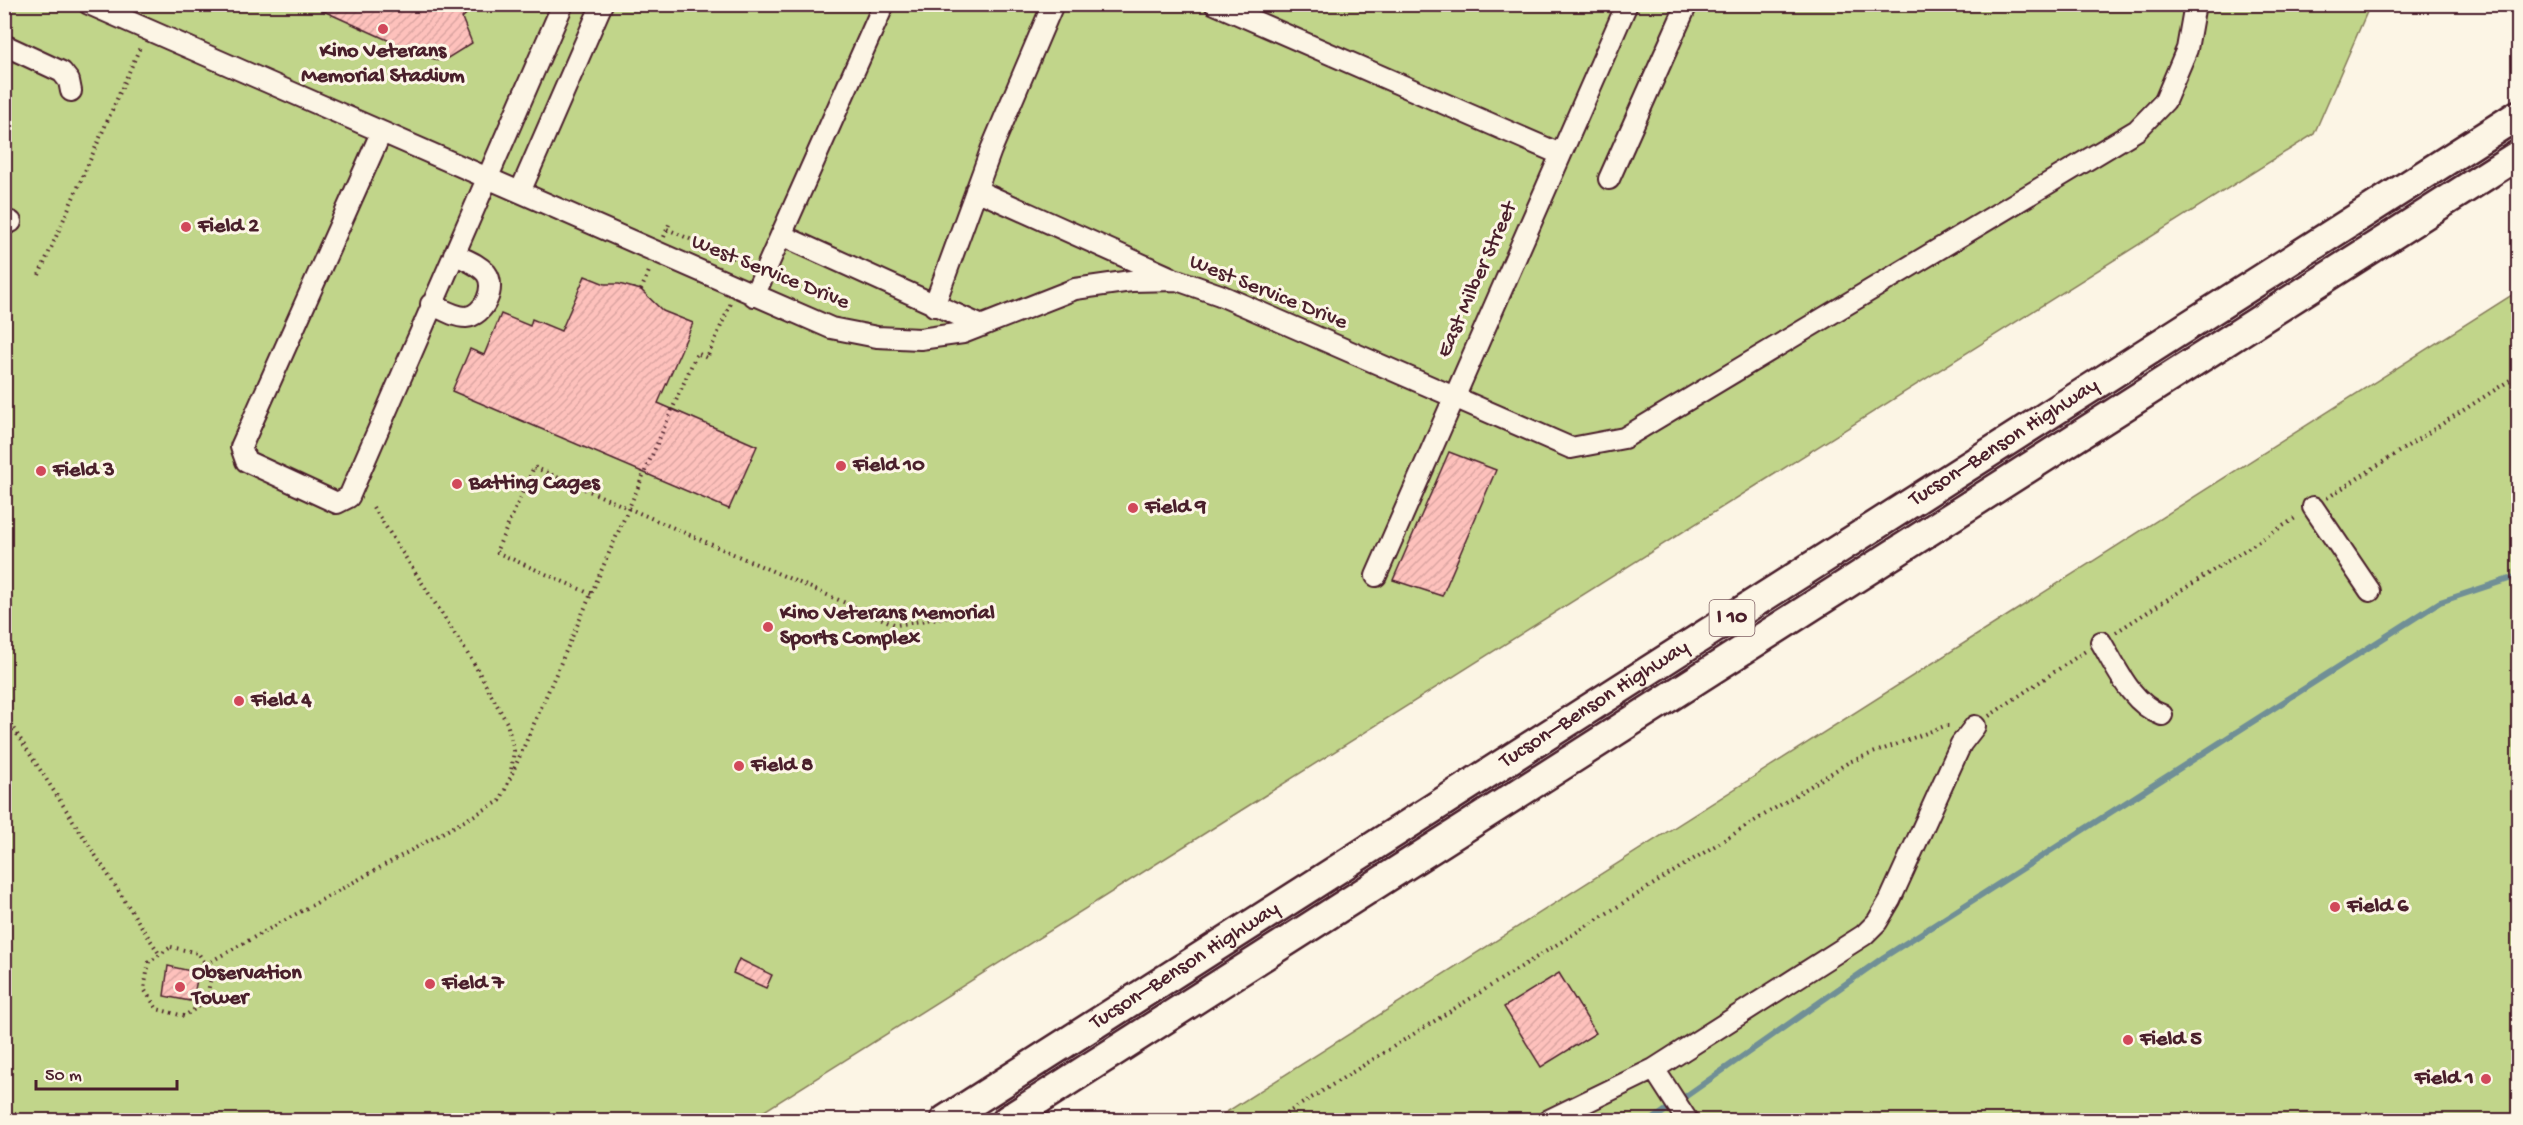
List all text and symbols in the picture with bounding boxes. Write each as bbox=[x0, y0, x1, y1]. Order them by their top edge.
marker: Kino Veterans Memorial Stadium bbox=[376, 22, 390, 36]
place label: Kino Veterans Memorial Stadium bbox=[301, 39, 465, 90]
street label: East Milber Street bbox=[1432, 196, 1525, 362]
place label: Field 2 bbox=[197, 214, 259, 240]
marker: Field 2 bbox=[179, 220, 193, 234]
street label: West Service Drive bbox=[687, 229, 853, 317]
street label: West Service Drive bbox=[1185, 249, 1351, 337]
street label: Tucson–Benson Highway bbox=[1903, 373, 2104, 514]
place label: Field 10 bbox=[852, 453, 925, 479]
place label: Field 3 bbox=[52, 458, 115, 484]
marker: Field 10 bbox=[834, 459, 848, 473]
marker: Field 3 bbox=[34, 464, 48, 478]
place label: Batting Cages bbox=[468, 471, 601, 497]
marker: Batting Cages bbox=[450, 477, 464, 491]
place label: Field 9 bbox=[1144, 495, 1206, 521]
marker: Field 9 bbox=[1126, 501, 1140, 515]
road number: I 10 bbox=[1710, 600, 1754, 636]
place label: Kino Veterans Memorial Sports Complex bbox=[779, 601, 995, 652]
marker: Kino Veterans Memorial Sports Complex bbox=[761, 620, 775, 634]
street label: Tucson–Benson Highway bbox=[1493, 635, 1694, 776]
place label: Field 4 bbox=[250, 688, 312, 714]
marker: Field 4 bbox=[232, 694, 246, 708]
place label: Field 8 bbox=[750, 753, 813, 779]
marker: Field 8 bbox=[732, 759, 746, 773]
place label: Field 6 bbox=[2346, 894, 2409, 920]
street label: Tucson–Benson Highway bbox=[1084, 896, 1285, 1038]
marker: Field 6 bbox=[2328, 900, 2342, 914]
place label: Observation Tower bbox=[190, 961, 302, 1012]
place label: Field 7 bbox=[441, 971, 505, 997]
marker: Field 7 bbox=[423, 977, 437, 991]
marker: Observation Tower bbox=[173, 980, 187, 994]
place label: Field 5 bbox=[2139, 1027, 2202, 1053]
marker: Field 5 bbox=[2121, 1033, 2135, 1047]
scale bar bbox=[36, 1053, 177, 1091]
text: 50 m bbox=[45, 1066, 82, 1087]
place label: Field 1 bbox=[2414, 1066, 2474, 1092]
marker: Field 1 bbox=[2479, 1072, 2493, 1086]

